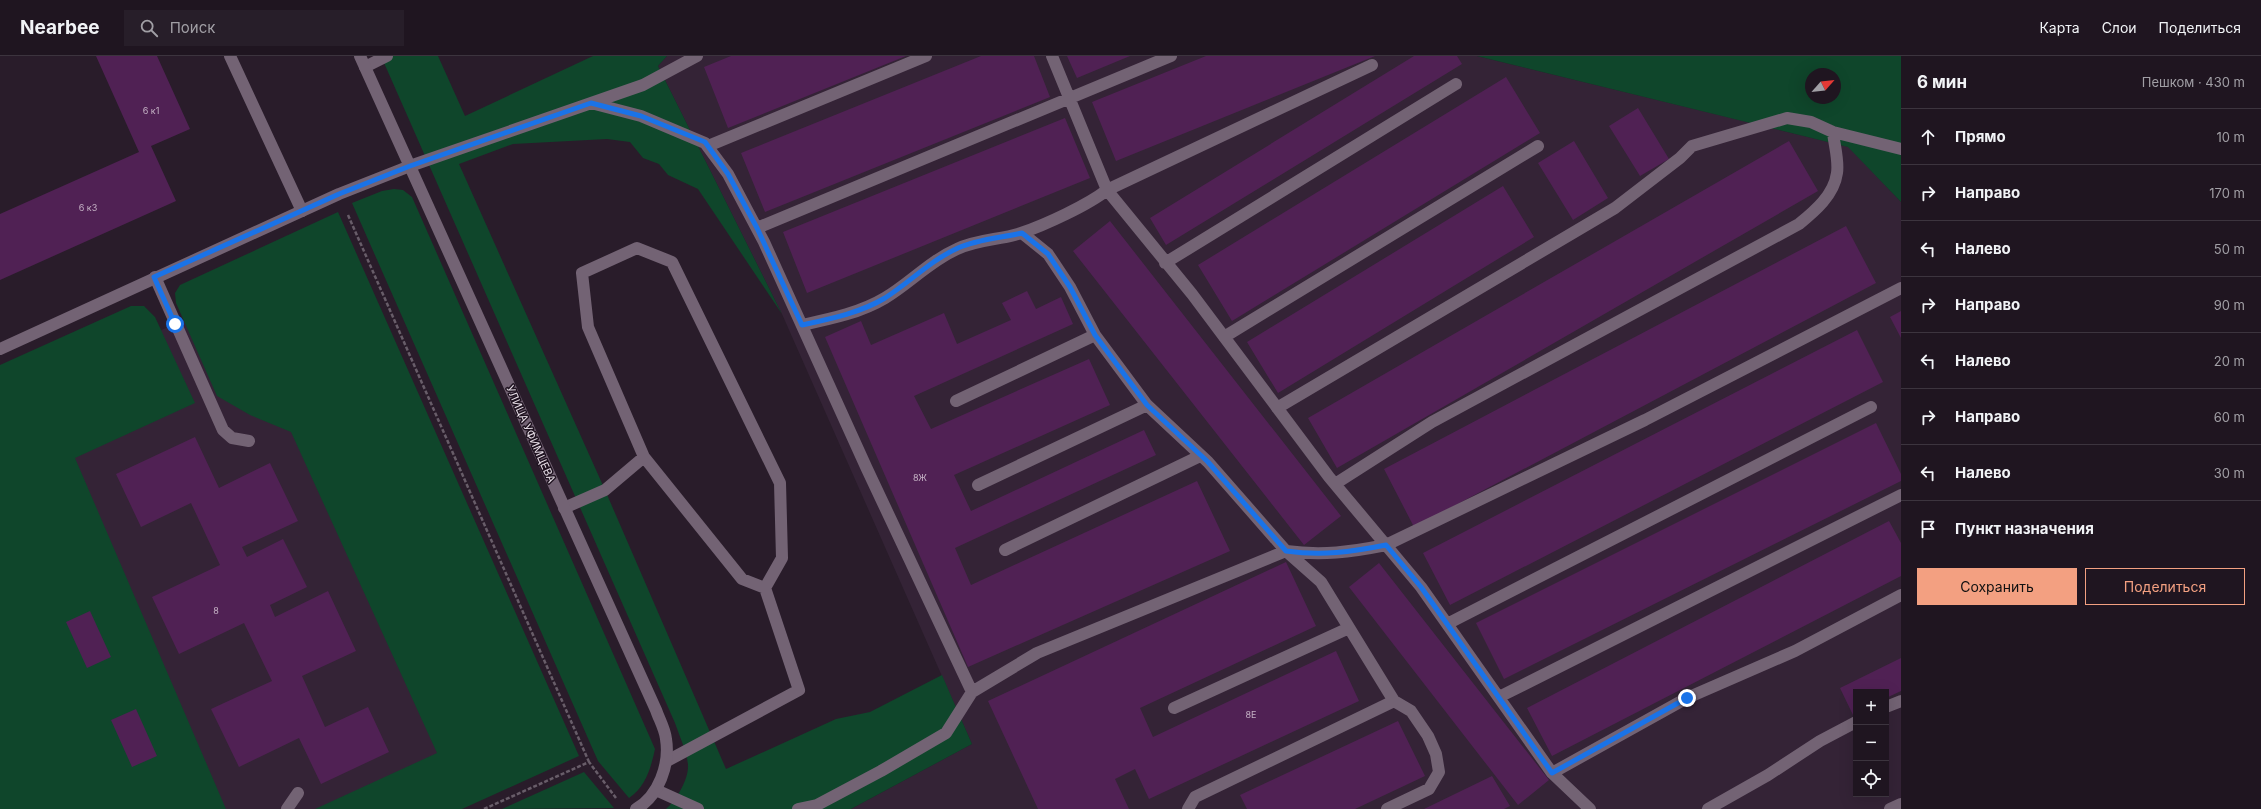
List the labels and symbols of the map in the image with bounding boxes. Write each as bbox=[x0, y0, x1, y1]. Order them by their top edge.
north arrow bbox=[1805, 68, 1841, 104]
house number: 6 к1 bbox=[143, 105, 159, 116]
house number: 6 к3 bbox=[79, 202, 98, 213]
route start bbox=[166, 315, 184, 333]
street label: УЛИЦА УФИМЦЕВА bbox=[503, 383, 559, 485]
house number: 8Ж bbox=[913, 472, 927, 483]
house number: 8 bbox=[213, 605, 219, 616]
route end bbox=[1678, 689, 1696, 707]
house number: 8Е bbox=[1246, 709, 1256, 720]

